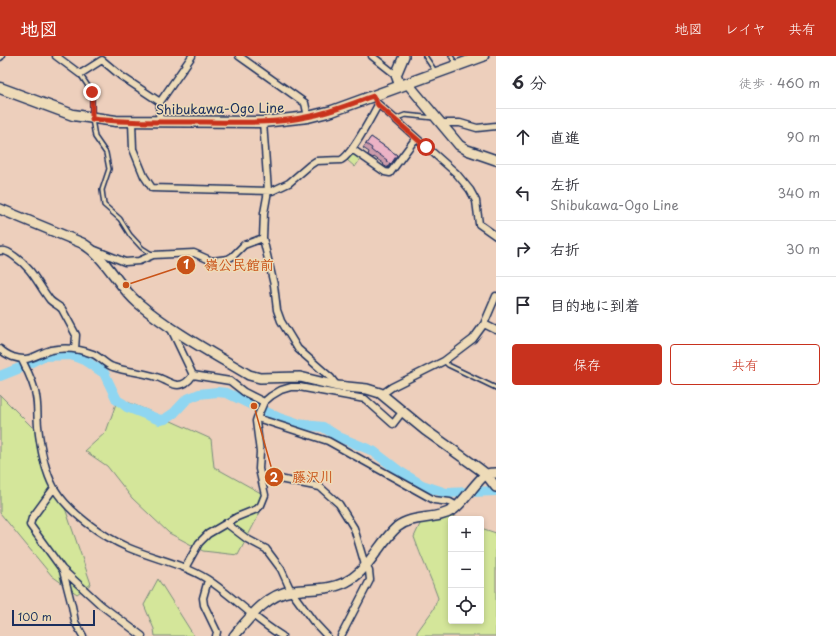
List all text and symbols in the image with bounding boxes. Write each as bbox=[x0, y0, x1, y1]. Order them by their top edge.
text: 地図 bbox=[20, 14, 58, 42]
text: 地図 bbox=[675, 18, 703, 39]
text: レイヤ bbox=[725, 18, 766, 39]
text: 共有 bbox=[788, 18, 816, 39]
text: 6 分 bbox=[512, 69, 546, 95]
text: 徒歩 · 460 m bbox=[739, 73, 820, 92]
route end bbox=[83, 83, 101, 101]
street label: Shibukawa-Ogo Line bbox=[155, 97, 285, 119]
text: 直進 bbox=[550, 125, 580, 148]
icon: ahead bbox=[512, 126, 534, 148]
text: 90 m bbox=[787, 127, 820, 146]
route start bbox=[417, 138, 435, 156]
text: 左折 bbox=[550, 172, 580, 195]
icon: left bbox=[512, 182, 534, 204]
text: 340 m bbox=[777, 183, 820, 202]
text: Shibukawa-Ogo Line bbox=[550, 195, 679, 214]
text: 右折 bbox=[550, 237, 580, 260]
icon: right bbox=[512, 238, 534, 260]
text: 30 m bbox=[786, 239, 820, 258]
callout: 嶺公民館前 bbox=[176, 252, 282, 278]
text: 嶺公民館前 bbox=[204, 254, 274, 275]
text: 1 bbox=[183, 255, 189, 273]
text: 目的地に到着 bbox=[550, 293, 640, 316]
icon: arrive bbox=[512, 294, 534, 316]
button: 保存 bbox=[512, 344, 662, 385]
button: 共有 bbox=[670, 344, 820, 385]
callout: 藤沢川 bbox=[264, 464, 342, 490]
text: 藤沢川 bbox=[292, 466, 334, 487]
text: 2 bbox=[270, 468, 279, 486]
map controls bbox=[448, 516, 484, 624]
button: + bbox=[448, 516, 484, 552]
button: − bbox=[448, 552, 484, 588]
button: locate bbox=[448, 588, 484, 624]
scale bar bbox=[12, 608, 95, 627]
text: 100 m bbox=[18, 608, 52, 625]

